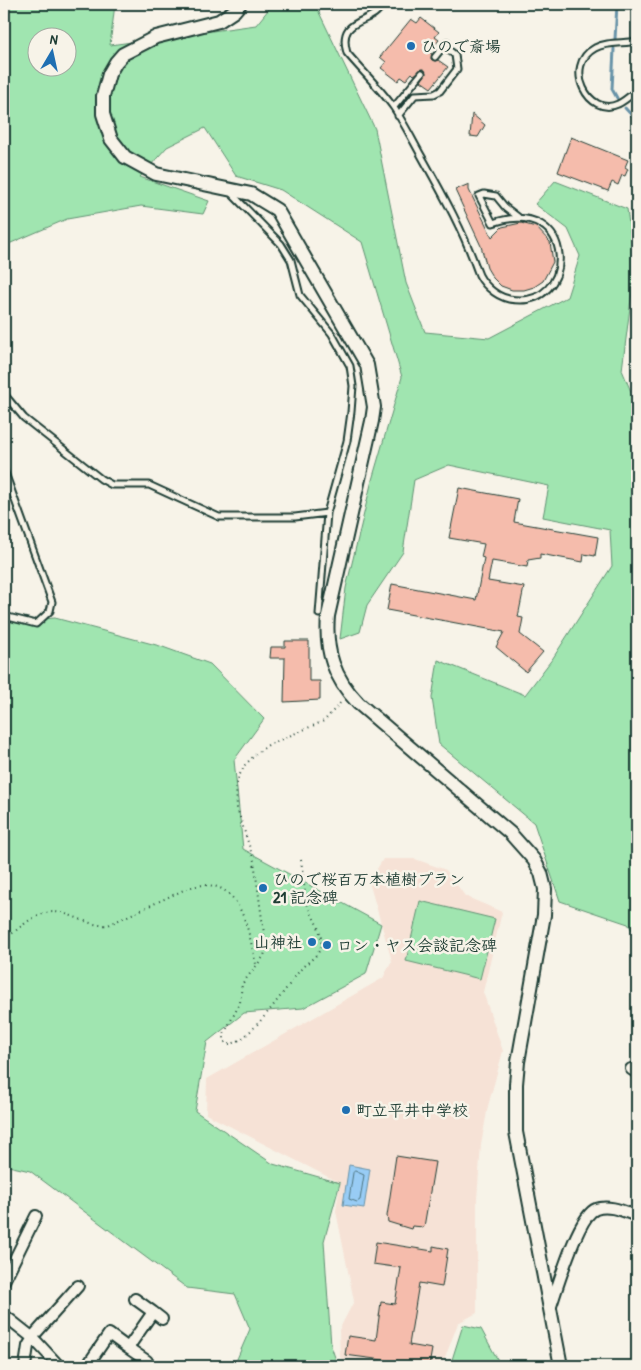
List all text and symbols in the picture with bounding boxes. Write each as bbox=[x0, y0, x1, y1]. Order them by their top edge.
north arrow bbox=[28, 28, 78, 78]
text: N bbox=[49, 29, 60, 49]
place label: ひので斎場 bbox=[421, 35, 501, 57]
marker: ひので斎場 bbox=[405, 40, 417, 52]
place label: ひので桜百万本植樹プラン 21 記念碑 bbox=[273, 868, 465, 908]
marker: ひので桜百万本植樹プラン 21 記念碑 bbox=[257, 882, 269, 894]
place label: 山神社 bbox=[254, 931, 302, 953]
place label: ロン・ヤス会談記念碑 bbox=[337, 934, 497, 956]
marker: 山神社 bbox=[306, 936, 318, 948]
marker: ロン・ヤス会談記念碑 bbox=[321, 939, 333, 951]
place label: 町立平井中学校 bbox=[356, 1099, 468, 1121]
marker: 町立平井中学校 bbox=[340, 1104, 352, 1116]

